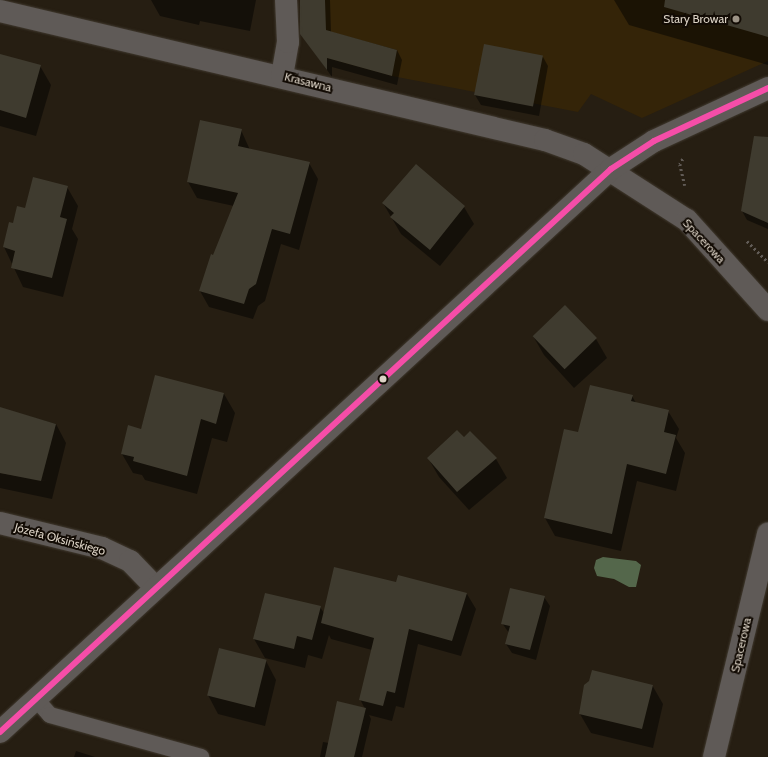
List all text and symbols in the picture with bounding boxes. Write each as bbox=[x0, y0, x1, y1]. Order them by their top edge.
place label: Stary Browar bbox=[663, 12, 728, 26]
marker: Stary Browar bbox=[731, 14, 741, 24]
street label: Krasawna bbox=[283, 69, 333, 95]
street label: Spacerowa bbox=[680, 216, 728, 266]
unlabelled marker bbox=[378, 374, 388, 384]
street label: Józefa Oksińskiego bbox=[13, 520, 107, 558]
street label: Spacerowa bbox=[728, 616, 754, 674]

